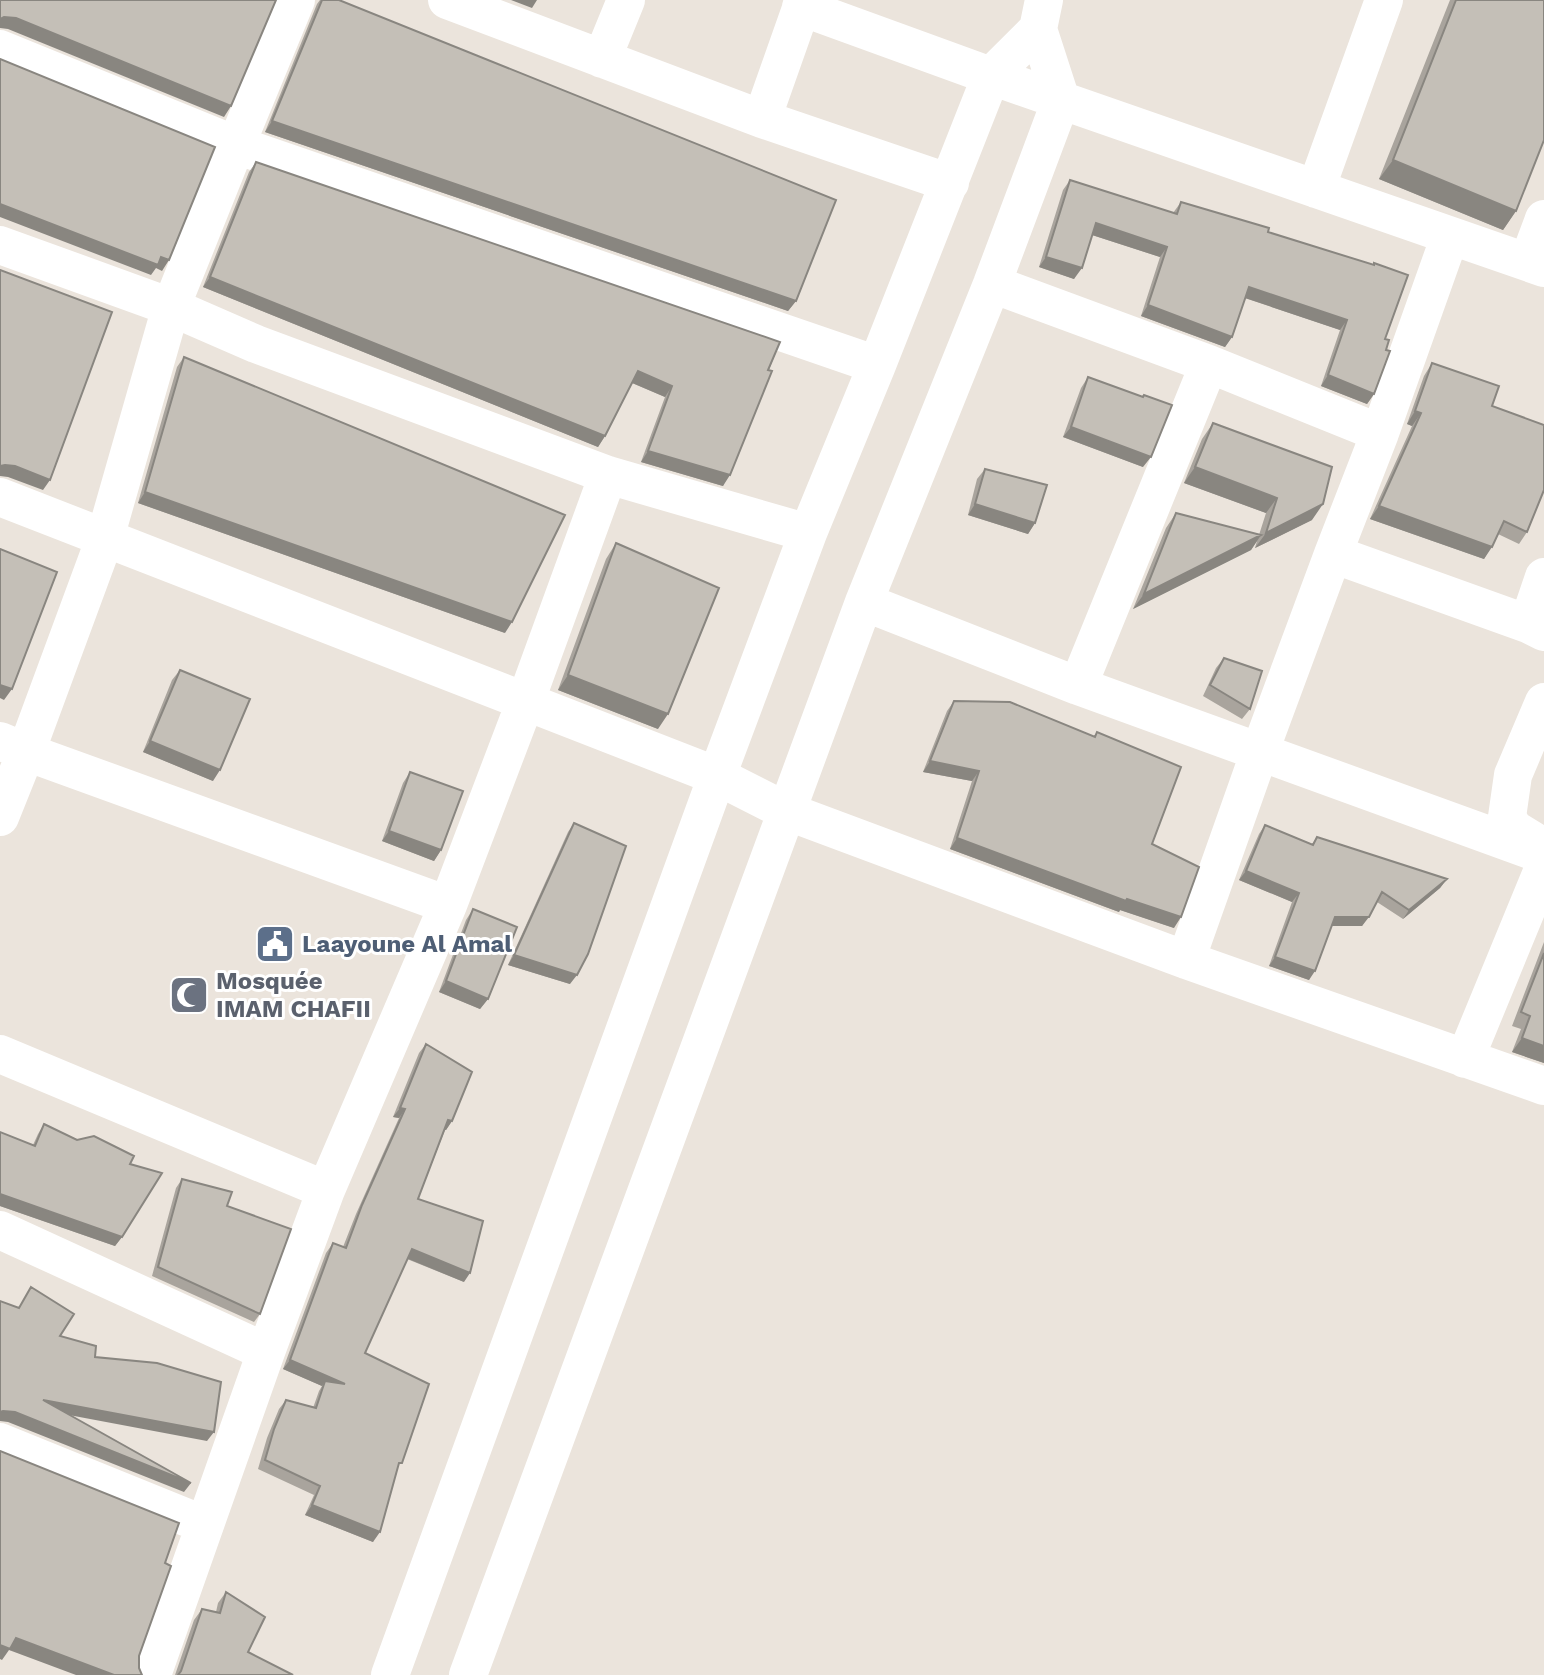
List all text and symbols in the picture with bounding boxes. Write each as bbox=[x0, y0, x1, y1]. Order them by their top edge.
public building icon: Laayoune Al Amal bbox=[254, 923, 296, 965]
place label: Laayoune Al Amal bbox=[302, 930, 512, 958]
place label: Mosquée IMAM CHAFII bbox=[216, 967, 371, 1023]
mosque icon: Mosquée IMAM CHAFII bbox=[168, 974, 210, 1016]

